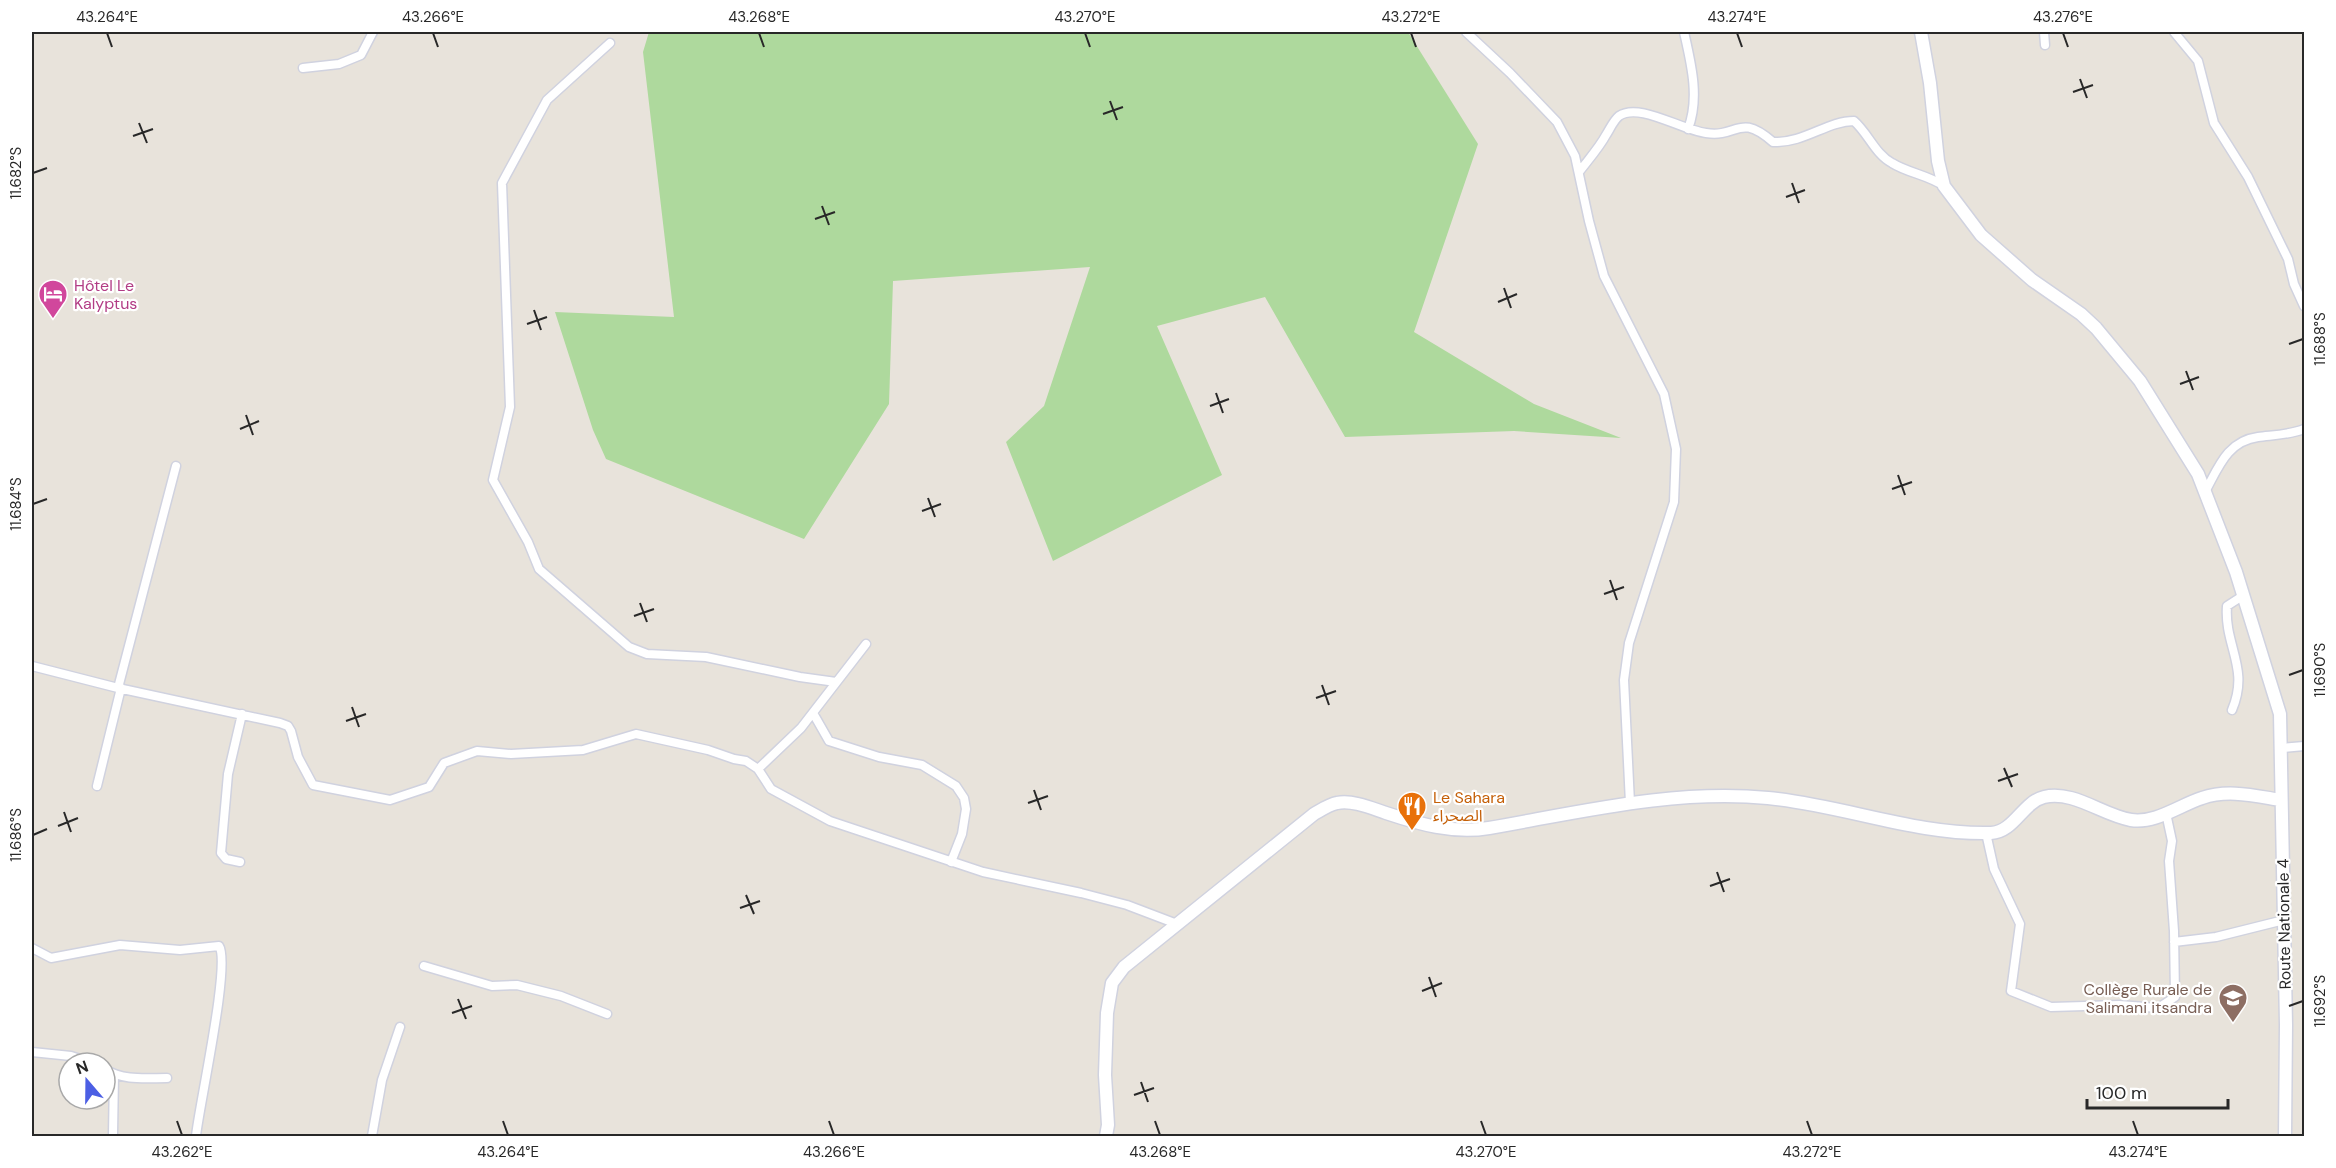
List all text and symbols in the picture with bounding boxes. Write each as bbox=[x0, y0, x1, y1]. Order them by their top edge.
text: 43.264°E bbox=[76, 7, 138, 27]
text: 43.266°E bbox=[402, 7, 464, 27]
text: 43.268°E bbox=[728, 7, 790, 27]
text: 43.270°E bbox=[1054, 7, 1116, 27]
text: 43.272°E bbox=[1381, 7, 1441, 27]
text: 43.274°E bbox=[1707, 7, 1767, 27]
text: 43.276°E bbox=[2033, 7, 2093, 27]
text: 11.682°S bbox=[6, 146, 26, 199]
place label: Hôtel Le Kalyptus bbox=[74, 275, 137, 314]
hotel icon: Hôtel Le Kalyptus bbox=[37, 278, 69, 320]
text: 11.688°S bbox=[2310, 312, 2330, 366]
text: 11.684°S bbox=[6, 477, 26, 531]
text: 11.690°S bbox=[2310, 642, 2330, 697]
place label: Le Sahara الصحراء bbox=[1433, 787, 1505, 826]
restaurant icon: Le Sahara الصحراء bbox=[1396, 790, 1428, 832]
text: 11.686°S bbox=[6, 808, 26, 862]
street label: Route Nationale 4 bbox=[2272, 858, 2296, 990]
text: 11.692°S bbox=[2310, 974, 2330, 1027]
place label: Collège Rurale de Salimani itsandra bbox=[2084, 979, 2212, 1018]
school or university icon: Collège Rurale de Salimani itsandra bbox=[2217, 982, 2249, 1024]
north arrow bbox=[57, 1051, 117, 1111]
text: N bbox=[73, 1056, 91, 1079]
scale bar bbox=[2087, 1072, 2228, 1110]
text: 100 m bbox=[2096, 1081, 2147, 1105]
text: 43.262°E bbox=[152, 1142, 212, 1162]
text: 43.264°E bbox=[477, 1142, 539, 1162]
text: 43.266°E bbox=[803, 1142, 865, 1162]
text: 43.268°E bbox=[1129, 1142, 1191, 1162]
text: 43.270°E bbox=[1455, 1142, 1517, 1162]
text: 43.272°E bbox=[1782, 1142, 1842, 1162]
text: 43.274°E bbox=[2108, 1142, 2168, 1162]

